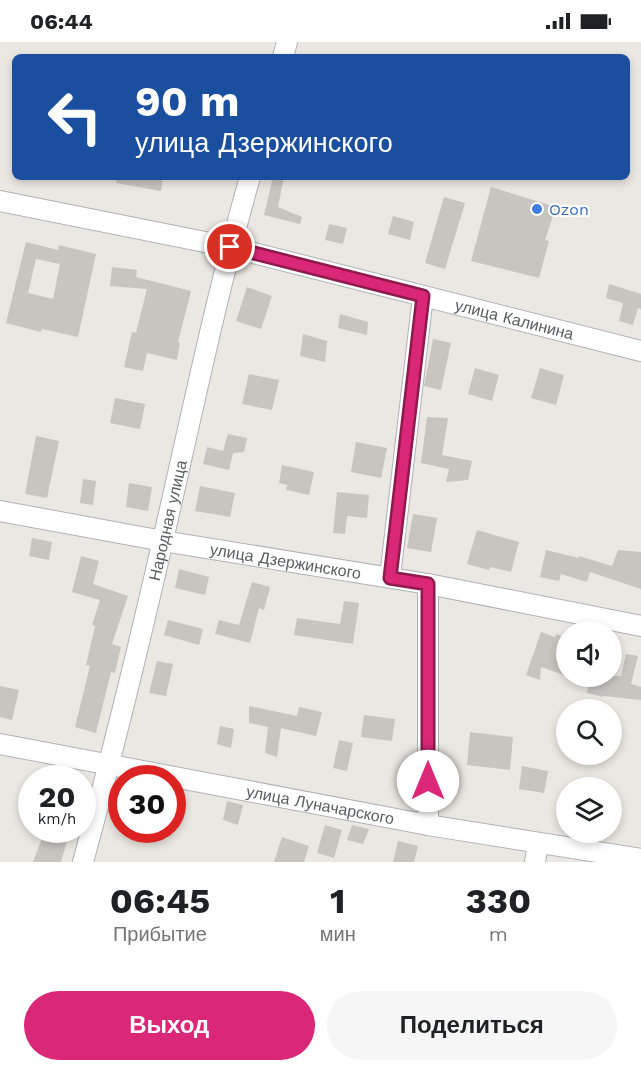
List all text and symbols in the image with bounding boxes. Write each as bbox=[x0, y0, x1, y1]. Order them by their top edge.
text: 06:44 bbox=[30, 9, 93, 34]
text: 90 m bbox=[135, 77, 239, 126]
icon: left bbox=[36, 78, 114, 156]
text: улица Дзержинского bbox=[135, 127, 393, 159]
place label: Ozon bbox=[549, 200, 589, 219]
marker: Ozon bbox=[530, 202, 544, 216]
pin bbox=[204, 221, 255, 272]
icon: arrive bbox=[213, 230, 246, 263]
street label: улица Калинина bbox=[453, 295, 576, 343]
street label: Народная улица bbox=[144, 458, 190, 582]
street label: улица Дзержинского bbox=[209, 539, 363, 583]
map controls bbox=[556, 621, 622, 843]
button: sound bbox=[556, 621, 622, 687]
button: search bbox=[556, 699, 622, 765]
position arrow bbox=[396, 749, 460, 813]
speed limit sign: 30 bbox=[108, 765, 186, 843]
button: layers bbox=[556, 777, 622, 843]
text: 20 bbox=[38, 779, 76, 814]
street label: улица Луначарского bbox=[245, 781, 396, 828]
text: km/h bbox=[38, 810, 76, 828]
text: 06:45 bbox=[110, 880, 210, 922]
text: 1 bbox=[330, 880, 346, 922]
text: 330 bbox=[465, 880, 531, 922]
text: Прибытие bbox=[113, 922, 207, 946]
text: мин bbox=[320, 922, 356, 946]
text: m bbox=[489, 922, 508, 946]
button: Выход bbox=[24, 991, 315, 1060]
button: Поделиться bbox=[327, 991, 617, 1060]

